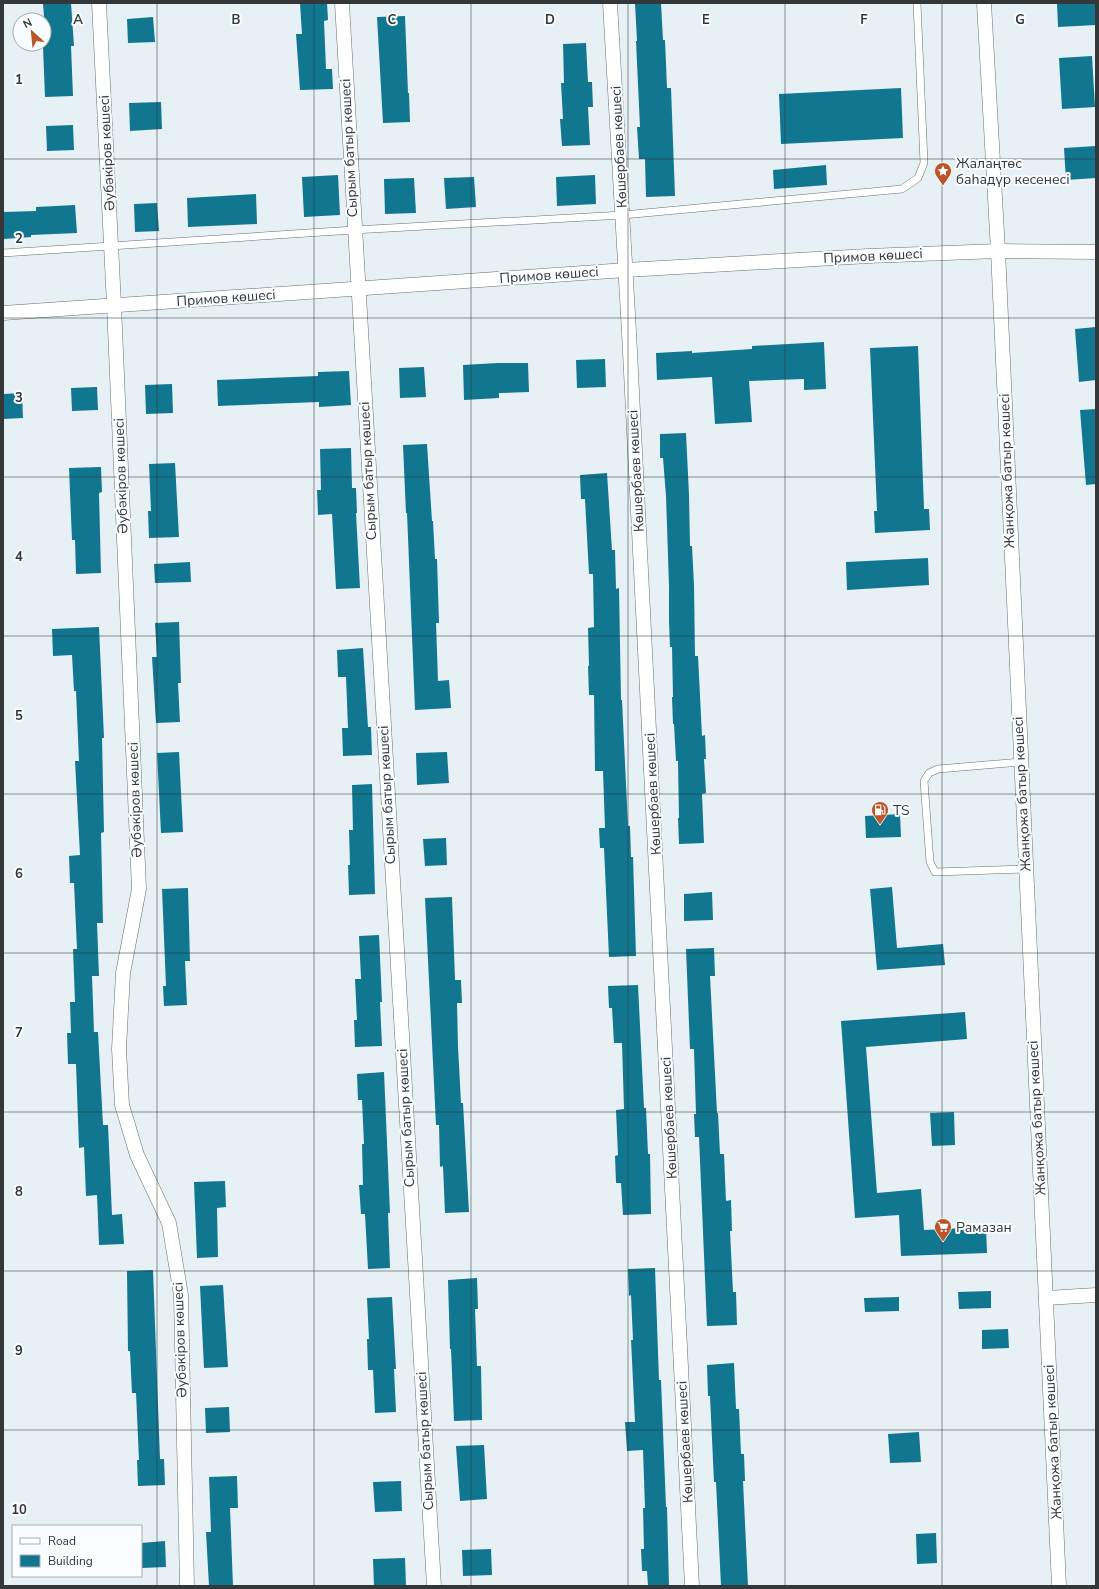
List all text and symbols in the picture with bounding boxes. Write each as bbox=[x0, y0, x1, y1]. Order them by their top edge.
text: A bbox=[73, 11, 83, 29]
text: B bbox=[232, 11, 241, 29]
text: C bbox=[388, 11, 397, 29]
text: D bbox=[545, 11, 555, 29]
text: E bbox=[702, 11, 710, 29]
text: F bbox=[860, 11, 868, 29]
text: G bbox=[1015, 11, 1025, 29]
north arrow bbox=[12, 12, 52, 52]
text: N bbox=[21, 15, 35, 32]
text: 1 bbox=[15, 71, 23, 89]
street label: Сырым батыр көшесі bbox=[336, 78, 362, 218]
street label: Көшербаев көшесі bbox=[606, 85, 632, 209]
street label: Әубәкіров көшесі bbox=[94, 95, 120, 211]
place label: Жалаңтөс баһадүр кесенесі bbox=[956, 154, 1070, 189]
place icon: Жалаңтөс баһадүр кесенесі bbox=[933, 161, 953, 186]
text: 2 bbox=[15, 230, 23, 248]
street label: Примов көшесі bbox=[823, 244, 923, 268]
street label: Примов көшесі bbox=[499, 262, 599, 288]
street label: Примов көшесі bbox=[176, 285, 276, 311]
text: 3 bbox=[15, 389, 23, 407]
street label: Жанқожа батыр көшесі bbox=[995, 393, 1019, 549]
street label: Сырым батыр көшесі bbox=[355, 401, 381, 541]
street label: Көшербаев көшесі bbox=[623, 409, 649, 533]
street label: Әубәкіров көшесі bbox=[109, 418, 133, 534]
text: 4 bbox=[15, 548, 23, 566]
text: 5 bbox=[15, 707, 23, 725]
street label: Жанқожа батыр көшесі bbox=[1008, 716, 1036, 872]
street label: Сырым батыр көшесі bbox=[374, 725, 400, 865]
street label: Көшербаев көшесі bbox=[640, 732, 666, 856]
street label: Әубәкіров көшесі bbox=[123, 742, 147, 858]
fuel station icon: TS bbox=[870, 800, 890, 825]
place label: TS bbox=[893, 801, 910, 820]
text: 6 bbox=[15, 865, 23, 883]
text: 7 bbox=[15, 1024, 23, 1042]
street label: Жанқожа батыр көшесі bbox=[1023, 1040, 1051, 1196]
street label: Сырым батыр көшесі bbox=[393, 1048, 419, 1188]
street label: Көшербаев көшесі bbox=[656, 1056, 682, 1180]
text: 8 bbox=[15, 1183, 23, 1201]
supermarket icon: Рамазан bbox=[933, 1217, 953, 1242]
place label: Рамазан bbox=[956, 1218, 1012, 1237]
street label: Әубәкіров көшесі bbox=[168, 1282, 192, 1398]
text: 9 bbox=[15, 1342, 23, 1360]
street label: Жанқожа батыр көшесі bbox=[1039, 1364, 1067, 1520]
street label: Сырым батыр көшесі bbox=[412, 1371, 438, 1511]
street label: Көшербаев көшесі bbox=[672, 1380, 698, 1504]
text: 10 bbox=[11, 1501, 27, 1519]
legend bbox=[12, 1525, 142, 1577]
text: Road bbox=[48, 1533, 76, 1549]
text: Building bbox=[48, 1553, 93, 1569]

